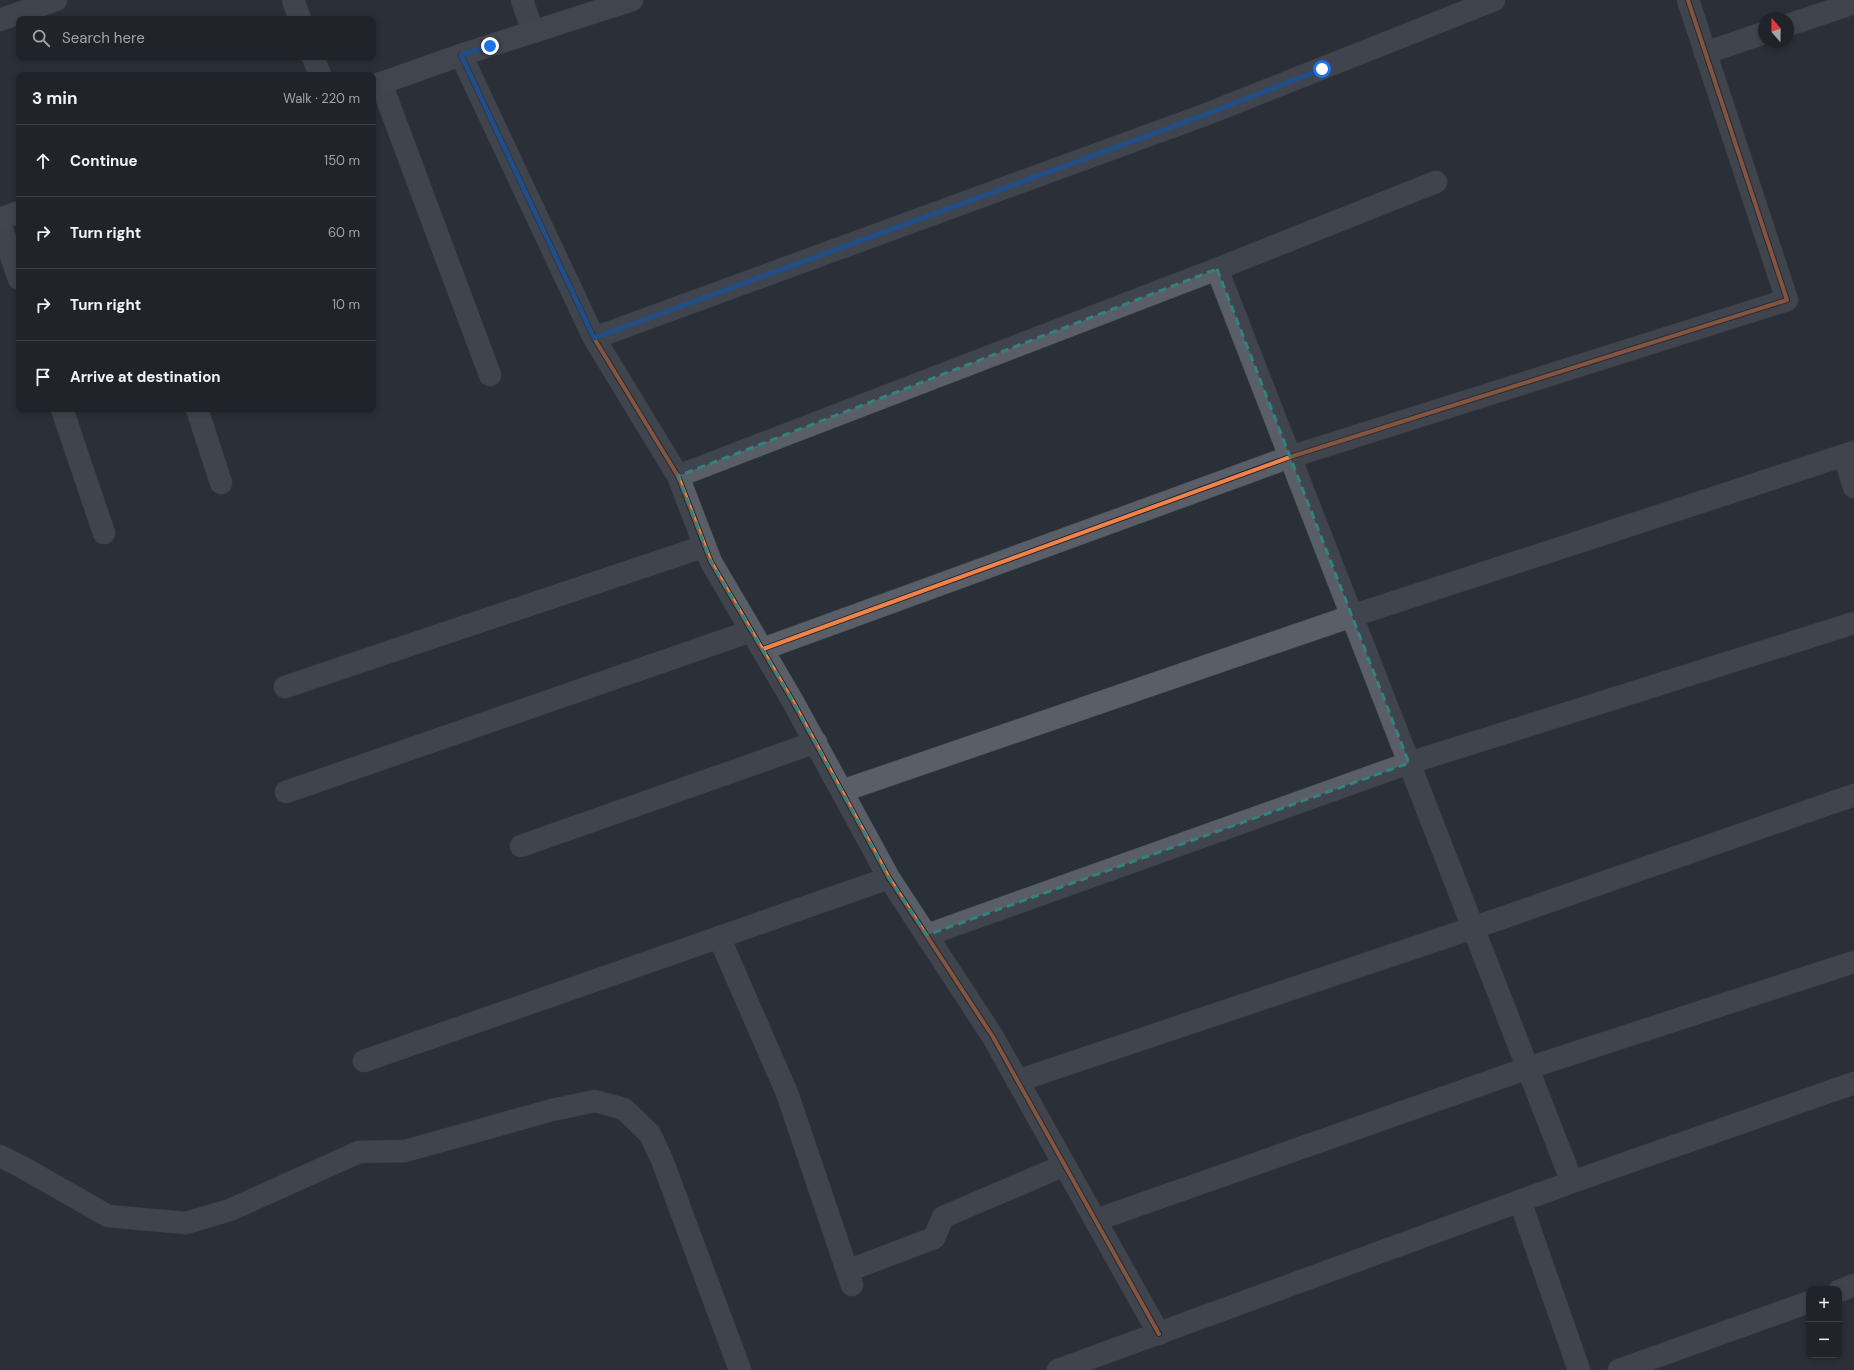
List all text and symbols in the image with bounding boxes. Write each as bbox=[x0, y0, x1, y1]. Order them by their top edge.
north arrow bbox=[1758, 12, 1794, 48]
search box bbox=[16, 16, 376, 60]
icon: search bbox=[30, 27, 52, 49]
text: Search here bbox=[62, 28, 145, 48]
route end bbox=[481, 37, 499, 55]
route start bbox=[1313, 60, 1331, 78]
text: 3 min bbox=[32, 87, 77, 109]
text: Walk · 220 m bbox=[283, 90, 360, 107]
icon: ahead bbox=[32, 150, 54, 172]
text: Continue bbox=[70, 151, 138, 171]
text: 150 m bbox=[324, 152, 360, 169]
icon: right bbox=[32, 222, 54, 244]
text: Turn right bbox=[70, 223, 141, 243]
text: 60 m bbox=[328, 224, 360, 241]
icon: right bbox=[32, 294, 54, 316]
text: Turn right bbox=[70, 295, 141, 315]
text: 10 m bbox=[332, 296, 360, 313]
icon: arrive bbox=[32, 366, 54, 388]
text: Arrive at destination bbox=[70, 367, 221, 387]
map controls bbox=[1806, 1286, 1842, 1358]
button: + bbox=[1806, 1286, 1842, 1322]
button: − bbox=[1806, 1322, 1842, 1358]

